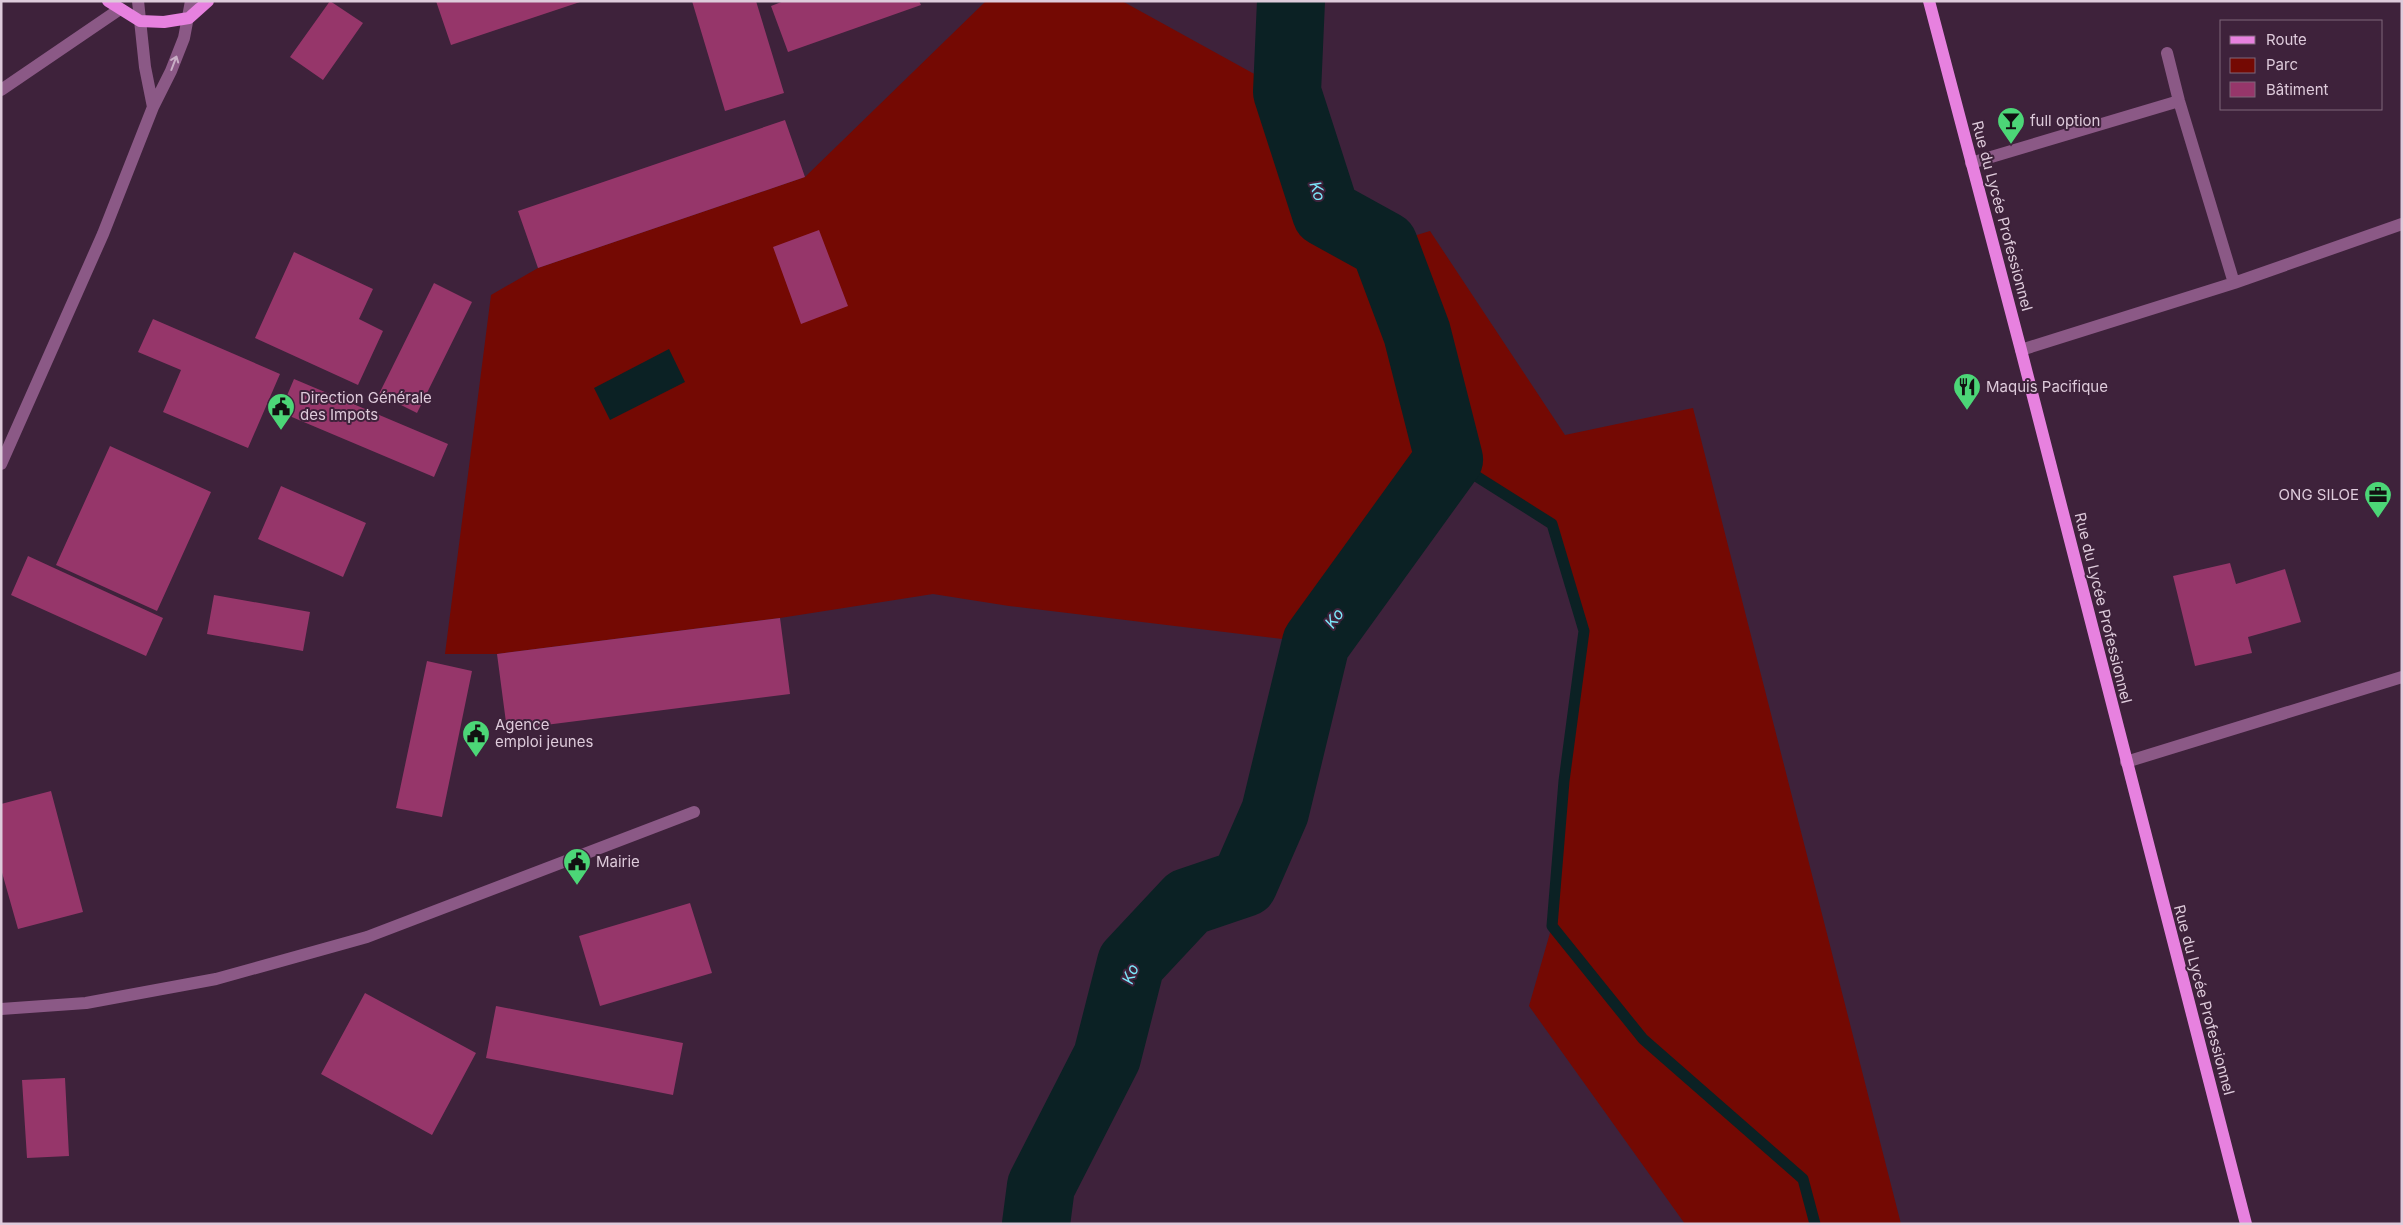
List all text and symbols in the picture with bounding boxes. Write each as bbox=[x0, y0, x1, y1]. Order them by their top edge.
legend bbox=[2220, 20, 2383, 110]
text: Route bbox=[2266, 30, 2307, 49]
text: Parc bbox=[2266, 55, 2298, 74]
one-way arrow bbox=[170, 56, 180, 71]
text: Bâtiment bbox=[2266, 80, 2329, 99]
bar icon: full option bbox=[1996, 106, 2026, 145]
place label: full option bbox=[2030, 111, 2100, 130]
street label: Rue du Lycée Professionnel bbox=[1968, 119, 2037, 313]
water label: Ko bbox=[1305, 179, 1331, 203]
restaurant icon: Maquis Pacifique bbox=[1952, 372, 1982, 411]
place label: Maquis Pacifique bbox=[1986, 377, 2108, 396]
place label: Direction Générale des Impots bbox=[300, 388, 432, 424]
public building icon: Direction Générale des Impots bbox=[266, 392, 296, 431]
office icon: ONG SILOE bbox=[2363, 480, 2393, 519]
place label: ONG SILOE bbox=[2279, 485, 2359, 504]
street label: Rue du Lycée Professionnel bbox=[2071, 510, 2136, 705]
water label: Ko bbox=[1320, 604, 1348, 632]
place label: Agence emploi jeunes bbox=[495, 715, 593, 751]
public building icon: Agence emploi jeunes bbox=[461, 719, 491, 758]
public building icon: Mairie bbox=[562, 847, 592, 886]
place label: Mairie bbox=[596, 852, 640, 871]
street label: Rue du Lycée Professionnel bbox=[2170, 903, 2239, 1097]
water label: Ko bbox=[1117, 961, 1143, 987]

